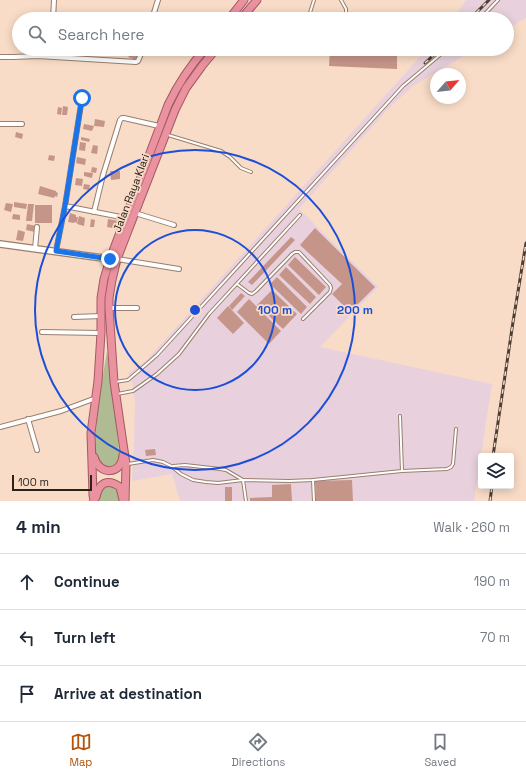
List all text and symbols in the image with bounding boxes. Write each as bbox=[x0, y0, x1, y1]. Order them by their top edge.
search box bbox=[12, 12, 514, 56]
icon: search bbox=[26, 23, 48, 45]
text: Search here bbox=[58, 25, 144, 44]
north arrow bbox=[430, 68, 466, 104]
route start bbox=[73, 89, 91, 107]
street label: Jalan Raya Klari bbox=[110, 152, 152, 234]
route end bbox=[101, 250, 119, 268]
text: 100 m bbox=[258, 302, 292, 318]
text: 200 m bbox=[337, 302, 373, 318]
centre of rings bbox=[188, 303, 202, 317]
map controls bbox=[478, 453, 514, 489]
button: layers bbox=[478, 453, 514, 489]
scale bar bbox=[12, 473, 92, 492]
text: 100 m bbox=[18, 475, 49, 489]
text: 4 min bbox=[16, 516, 61, 538]
text: Walk · 260 m bbox=[433, 519, 510, 536]
icon: ahead bbox=[16, 571, 38, 593]
text: Continue bbox=[54, 572, 120, 591]
text: 190 m bbox=[474, 573, 510, 590]
icon: left bbox=[16, 627, 38, 649]
text: Turn left bbox=[54, 628, 116, 647]
text: 70 m bbox=[480, 629, 510, 646]
icon: arrive bbox=[16, 683, 38, 705]
text: Arrive at destination bbox=[54, 684, 202, 703]
tab: Map bbox=[70, 731, 92, 769]
tab: Directions bbox=[231, 731, 285, 769]
tab: Saved bbox=[424, 731, 456, 769]

